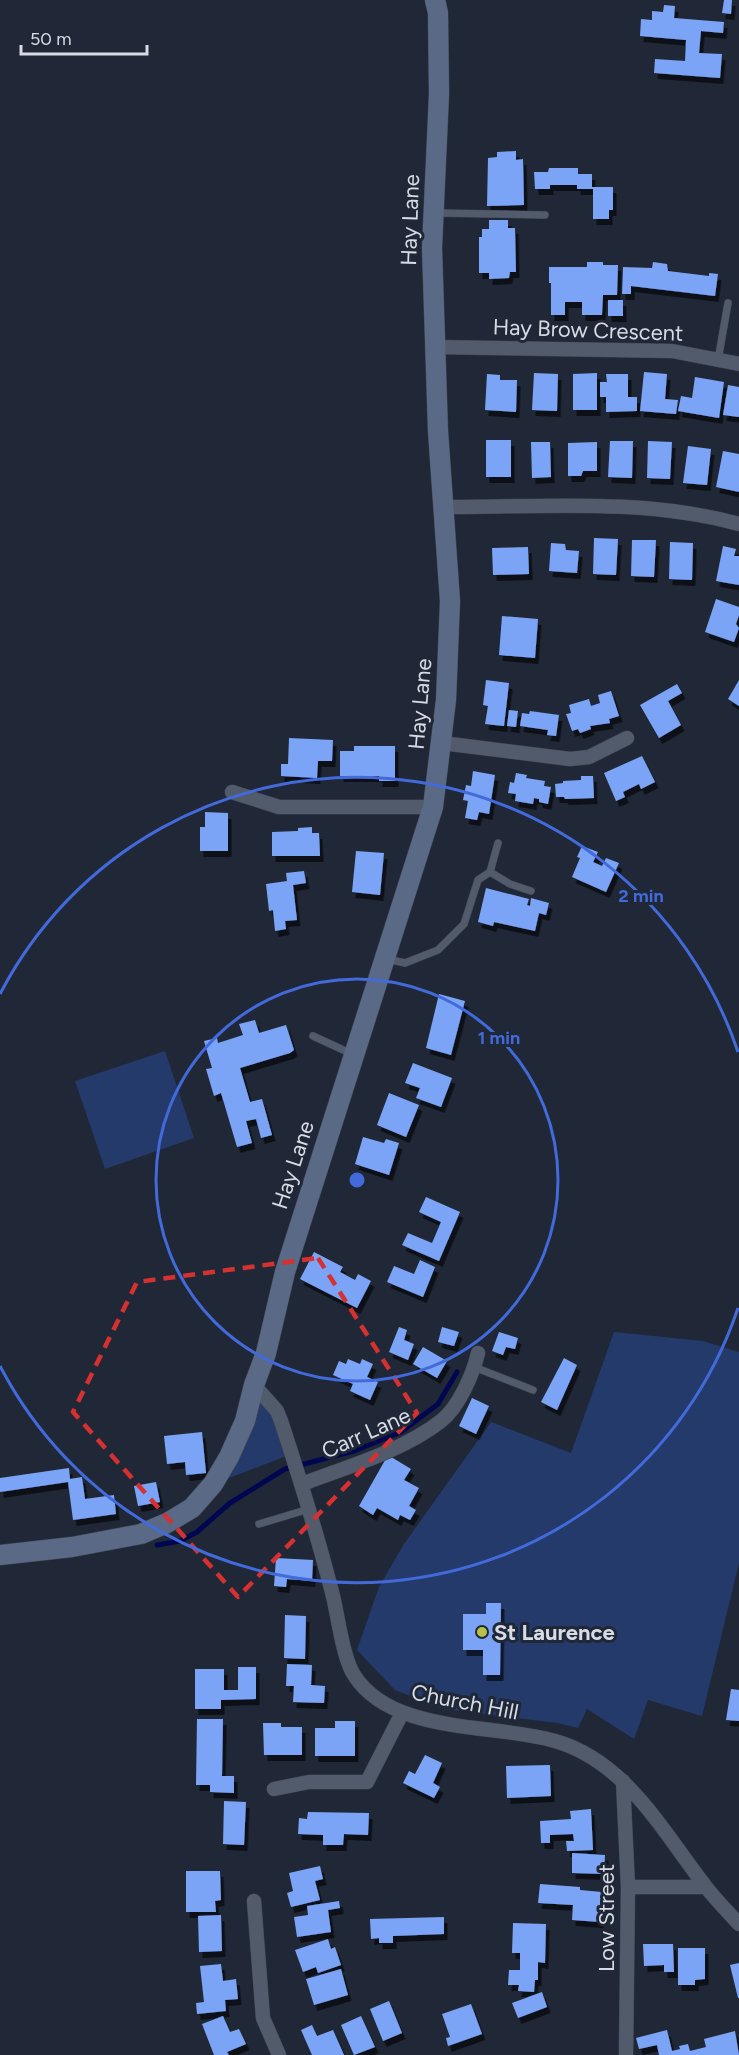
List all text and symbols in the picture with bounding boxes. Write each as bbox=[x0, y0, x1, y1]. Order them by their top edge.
scale bar bbox=[21, 18, 147, 56]
text: 50 m bbox=[30, 28, 72, 50]
street label: Hay Lane bbox=[395, 174, 425, 266]
street label: Hay Brow Crescent bbox=[492, 313, 684, 347]
street label: Hay Lane bbox=[403, 657, 437, 751]
text: 2 min bbox=[618, 885, 664, 907]
text: 1 min bbox=[478, 1027, 520, 1049]
street label: Hay Lane bbox=[266, 1117, 320, 1213]
centre of rings bbox=[347, 1170, 367, 1190]
street label: Carr Lane bbox=[317, 1401, 415, 1465]
place label: St Laurence bbox=[494, 1619, 615, 1646]
marker: St Laurence bbox=[475, 1625, 489, 1639]
street label: Church Hill bbox=[409, 1678, 521, 1726]
street label: Low Street bbox=[593, 1864, 620, 1972]

